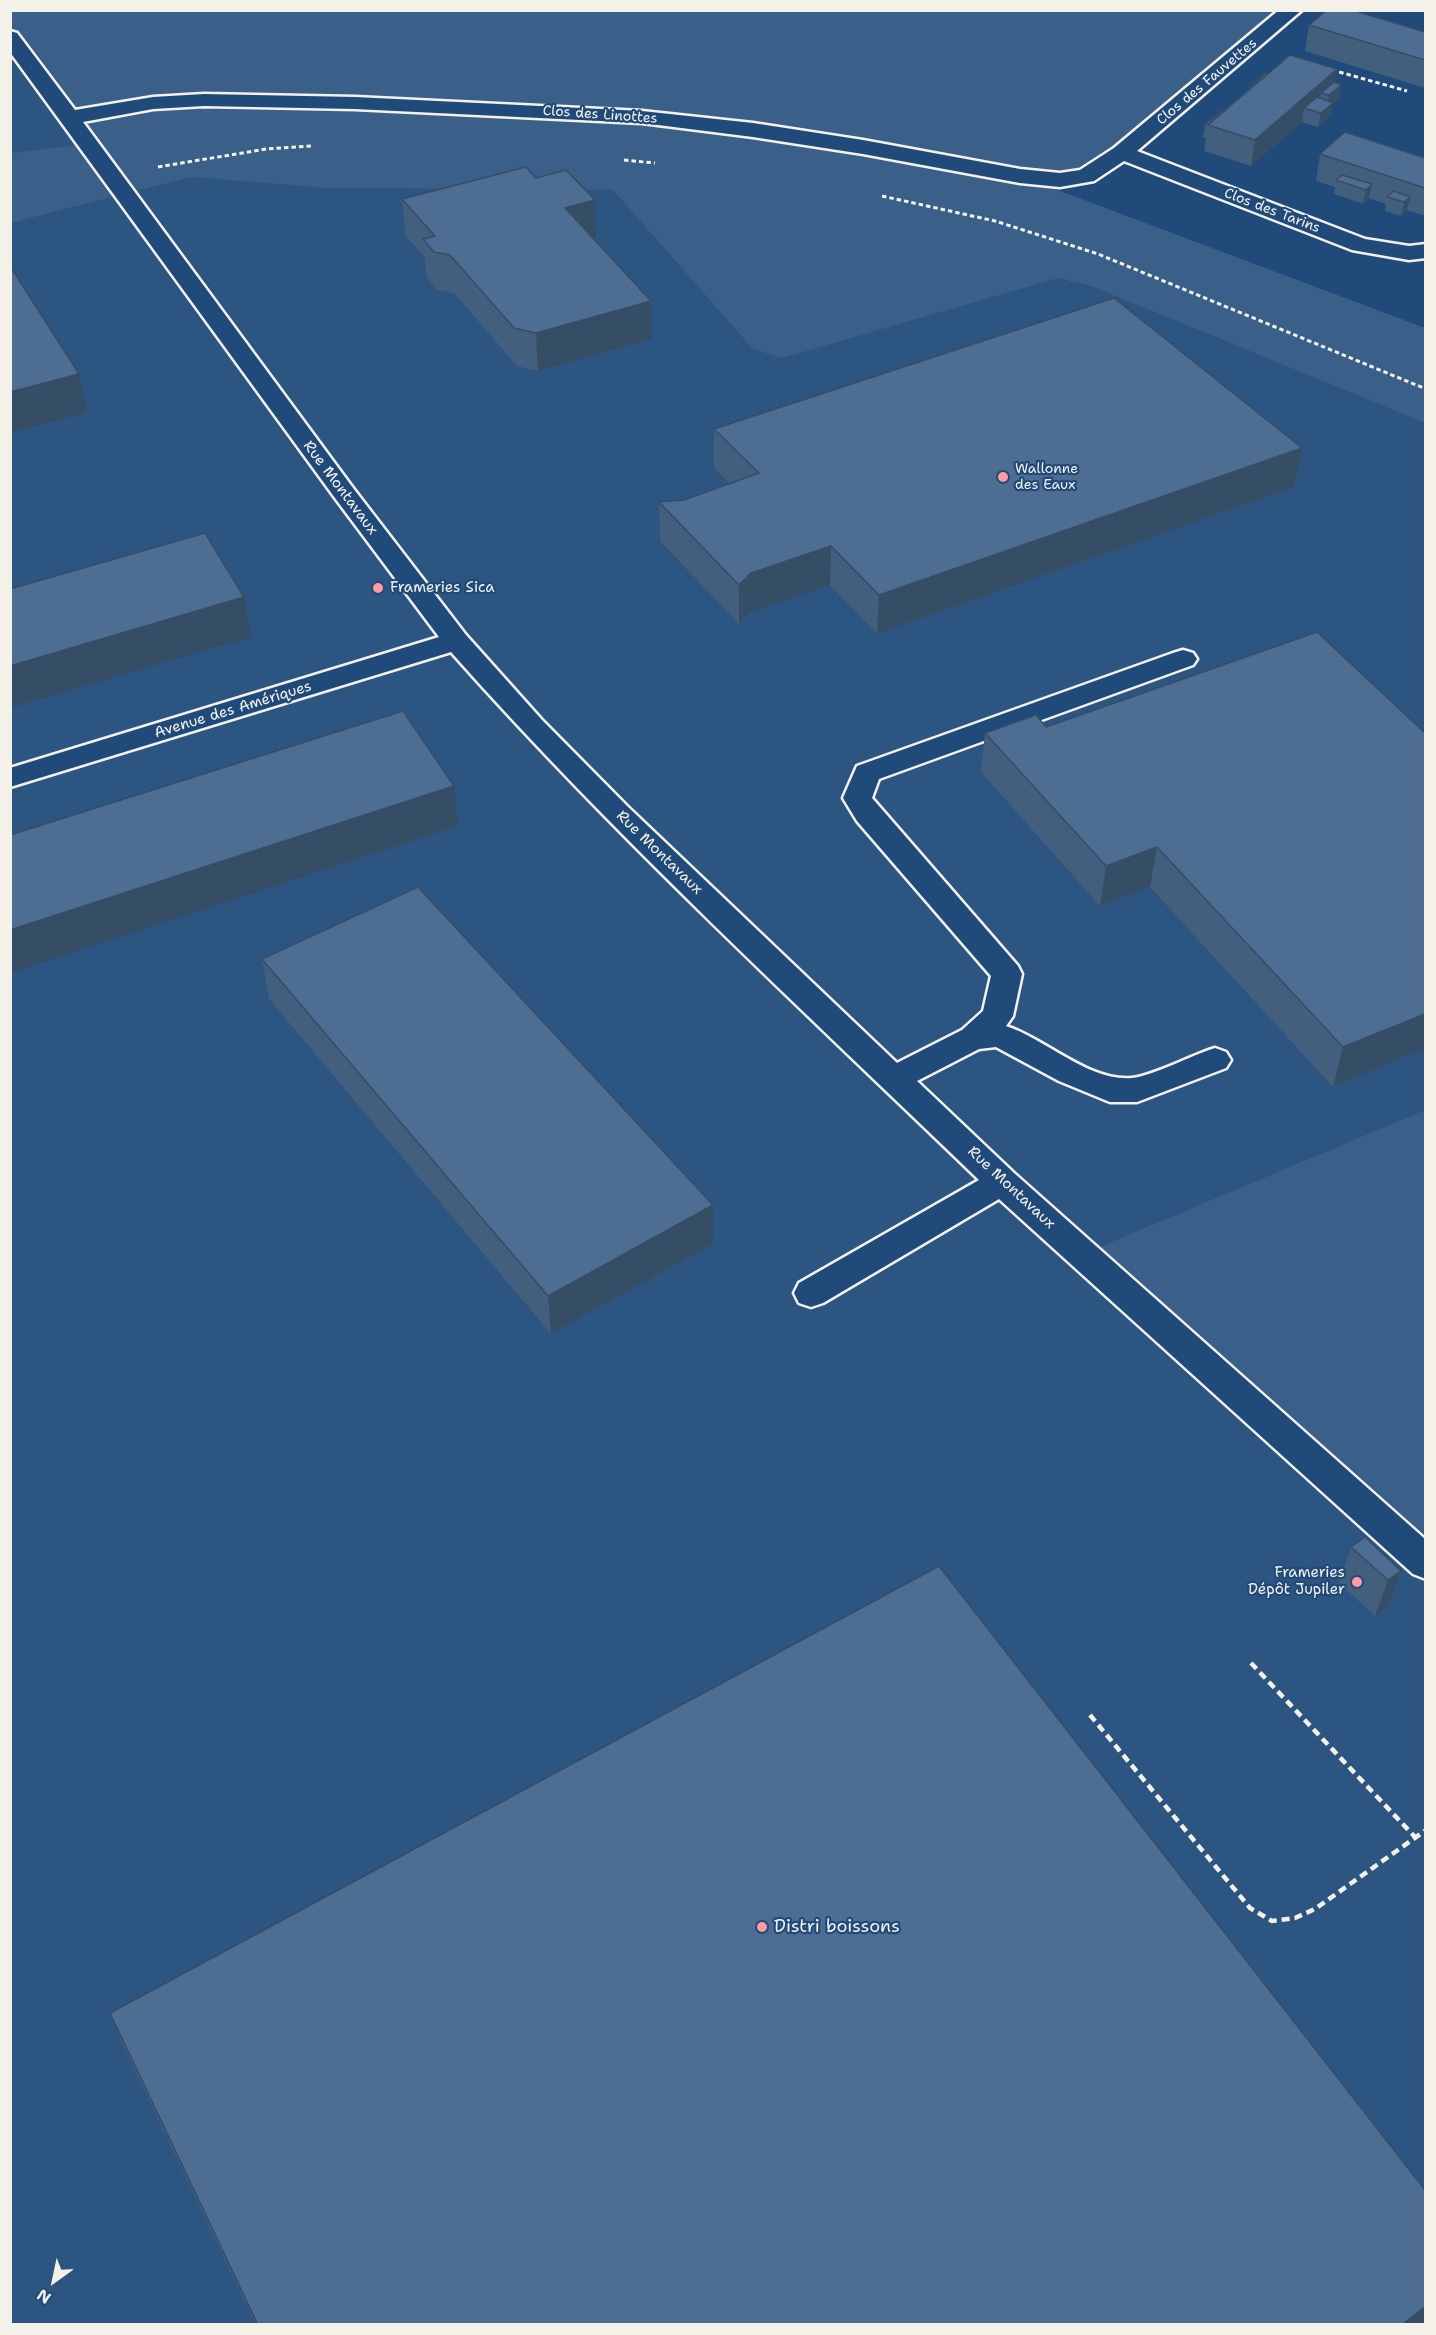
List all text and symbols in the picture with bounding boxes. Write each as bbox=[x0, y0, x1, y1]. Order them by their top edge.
street label: Clos des Fauvettes bbox=[1153, 35, 1261, 129]
street label: Clos des Linottes bbox=[542, 103, 658, 127]
street label: Clos des Tarins bbox=[1222, 185, 1322, 237]
street label: Rue Montavaux bbox=[299, 437, 381, 539]
place label: Wallonne des Eaux bbox=[1015, 461, 1078, 494]
marker: Wallonne des Eaux bbox=[996, 470, 1010, 484]
place label: Frameries Sica bbox=[390, 579, 495, 597]
marker: Frameries Sica bbox=[371, 581, 385, 595]
street label: Avenue des Amériques bbox=[152, 677, 314, 743]
street label: Rue Montavaux bbox=[612, 807, 706, 899]
street label: Rue Montavaux bbox=[964, 1143, 1058, 1233]
place label: Frameries Dépôt Jupiler bbox=[1248, 1564, 1345, 1599]
marker: Frameries Dépôt Jupiler bbox=[1350, 1575, 1364, 1589]
place label: Distri boissons bbox=[774, 1916, 900, 1938]
marker: Distri boissons bbox=[755, 1920, 769, 1934]
north arrow bbox=[24, 2251, 84, 2311]
text: N bbox=[33, 2284, 55, 2309]

